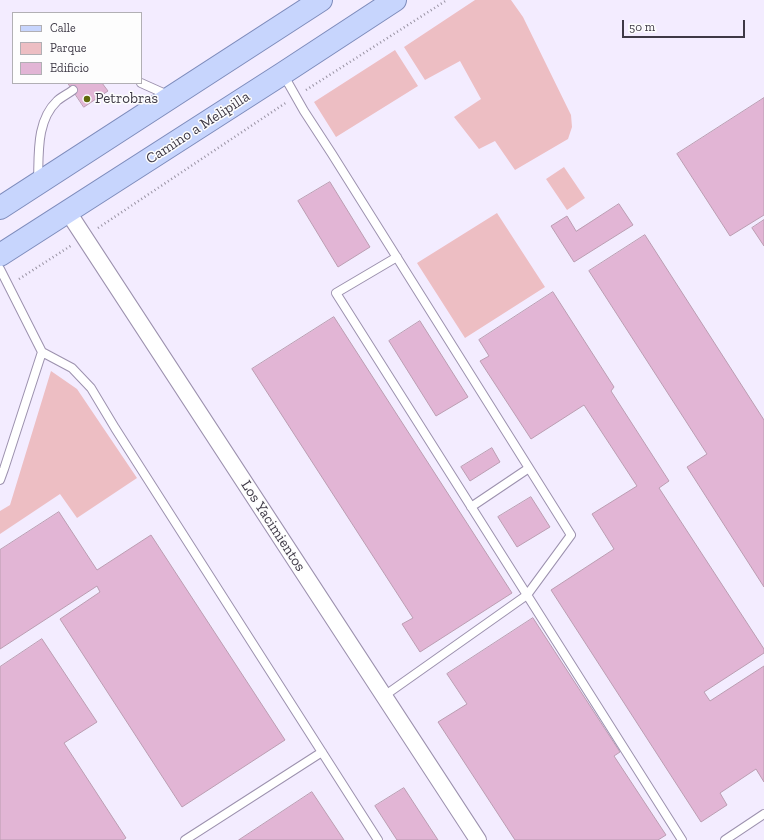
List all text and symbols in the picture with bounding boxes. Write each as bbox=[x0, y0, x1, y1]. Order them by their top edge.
legend bbox=[12, 12, 142, 84]
scale bar bbox=[624, 12, 747, 38]
text: 50 m bbox=[629, 20, 655, 34]
text: Calle bbox=[50, 21, 76, 35]
text: Parque bbox=[50, 41, 86, 55]
text: Edificio bbox=[50, 61, 89, 75]
street label: Camino a Melipilla bbox=[143, 88, 253, 168]
place label: Petrobras bbox=[95, 90, 158, 108]
marker: Petrobras bbox=[82, 94, 92, 104]
street label: Los Yacimientos bbox=[237, 477, 309, 575]

